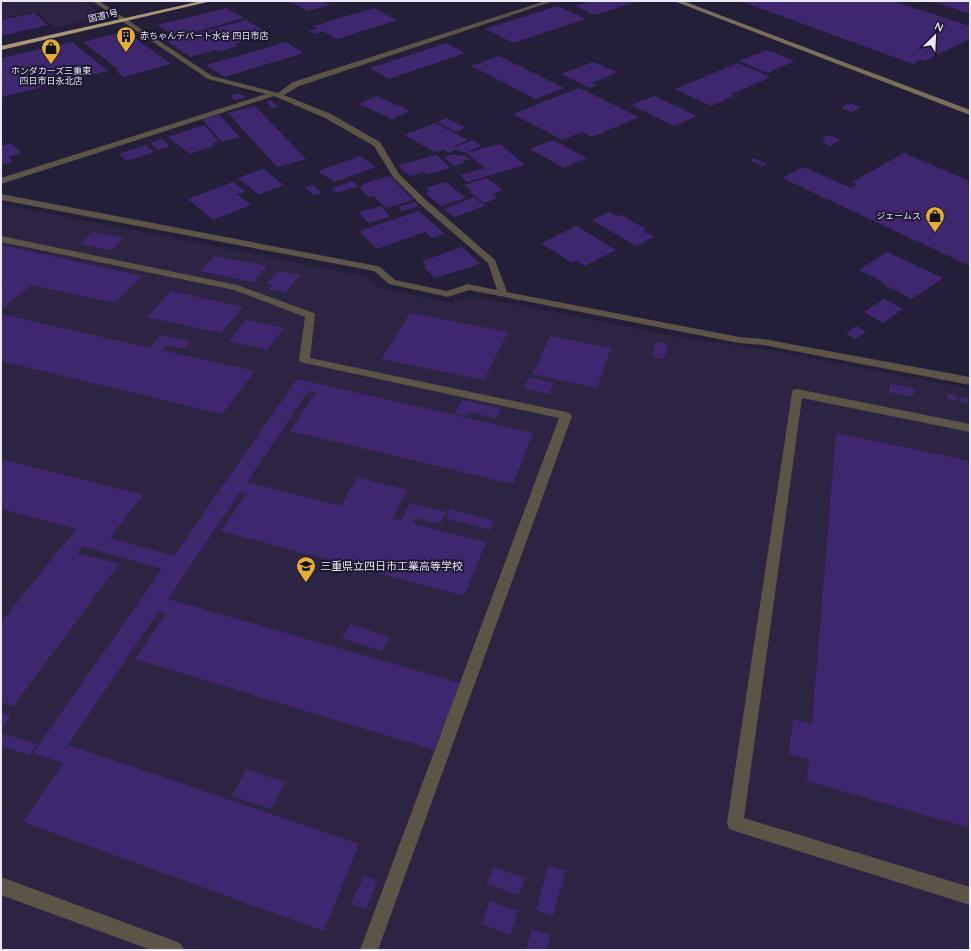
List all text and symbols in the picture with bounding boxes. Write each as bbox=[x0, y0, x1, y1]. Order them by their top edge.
street label: 国道1号 bbox=[87, 7, 119, 24]
north arrow bbox=[915, 16, 955, 56]
text: N bbox=[933, 19, 946, 35]
building icon: 赤ちゃんデパート水谷 四日市店 bbox=[115, 25, 137, 53]
place label: 赤ちゃんデパート水谷 四日市店 bbox=[140, 30, 268, 41]
shop icon: ホンダカーズ三重東 四日市日永北店 bbox=[40, 37, 62, 65]
place label: ホンダカーズ三重東 四日市日永北店 bbox=[11, 65, 91, 86]
shop icon: ジェームス bbox=[924, 205, 946, 233]
place label: ジェームス bbox=[876, 210, 921, 221]
school or university icon: 三重県立四日市工業高等学校 bbox=[295, 555, 317, 583]
place label: 三重県立四日市工業高等学校 bbox=[320, 559, 463, 573]

